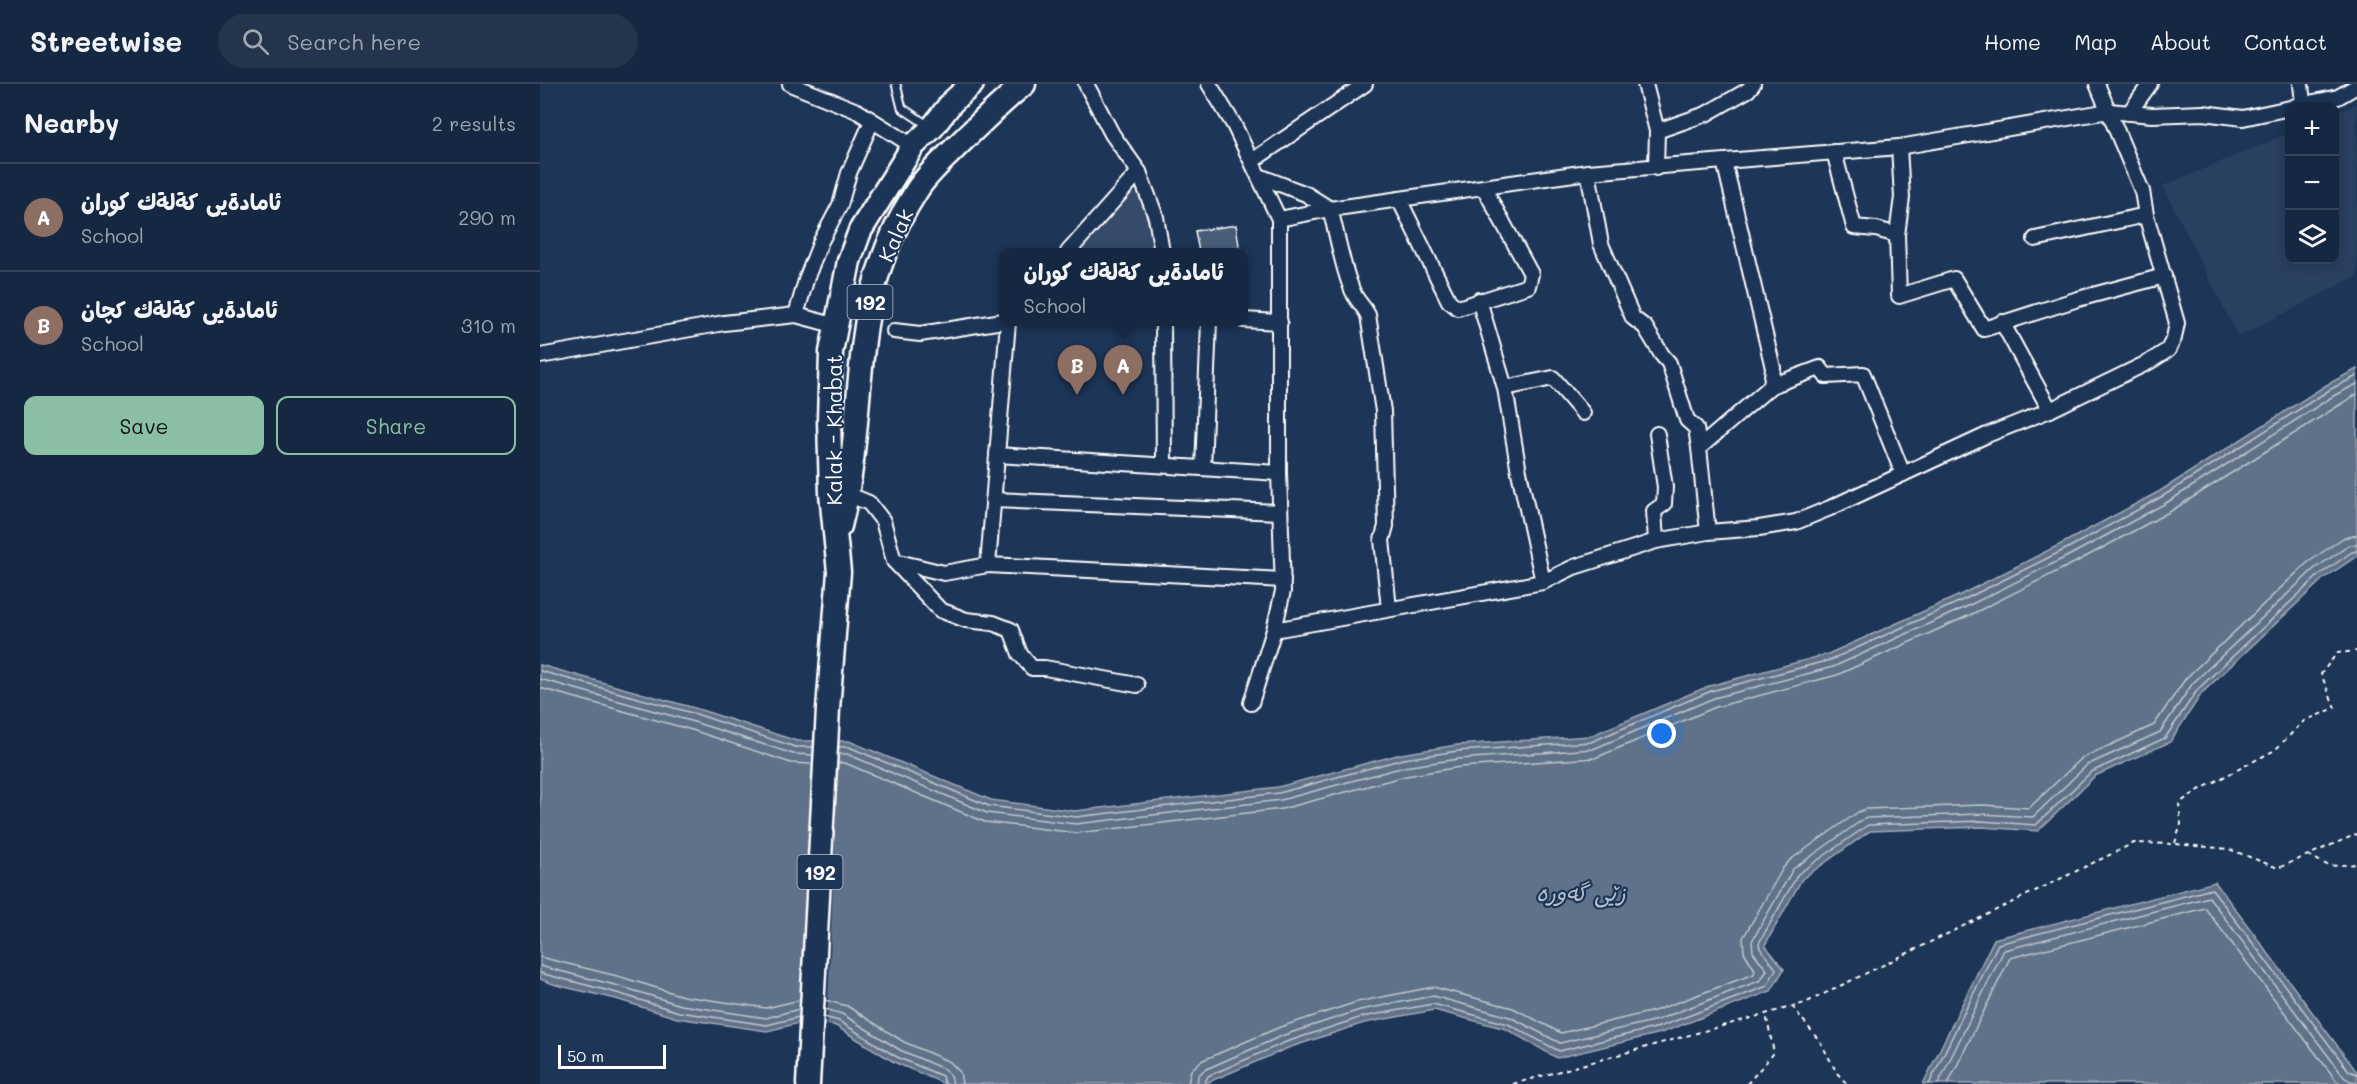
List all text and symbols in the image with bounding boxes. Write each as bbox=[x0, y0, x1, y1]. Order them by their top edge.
search box bbox=[218, 14, 638, 68]
text: Streetwise bbox=[30, 23, 182, 59]
icon: search bbox=[239, 25, 272, 58]
text: Search here bbox=[287, 27, 421, 56]
text: Home bbox=[1984, 28, 2041, 55]
text: Map bbox=[2074, 28, 2117, 55]
text: About bbox=[2150, 28, 2211, 55]
text: Contact bbox=[2244, 28, 2327, 55]
map controls bbox=[2285, 102, 2339, 264]
button: + bbox=[2285, 102, 2339, 156]
text: Nearby bbox=[24, 106, 119, 140]
text: 2 results bbox=[432, 110, 516, 136]
button: − bbox=[2285, 156, 2339, 210]
text: ئامادةيى كةلةك كوران bbox=[81, 187, 281, 216]
text: A bbox=[37, 204, 50, 230]
text: 290 m bbox=[458, 204, 516, 230]
street label: Kalak bbox=[871, 204, 919, 266]
button: layers bbox=[2285, 210, 2339, 264]
text: School bbox=[81, 222, 144, 248]
popup bbox=[999, 248, 1248, 326]
text: ئامادةيى كةلةك كوران bbox=[1023, 257, 1224, 286]
road number: 192 bbox=[848, 285, 892, 319]
text: School bbox=[1023, 292, 1087, 318]
text: ئامادةيى كةلةك كچان bbox=[81, 295, 278, 324]
text: B bbox=[37, 312, 50, 338]
text: 310 m bbox=[461, 312, 516, 338]
text: School bbox=[81, 330, 144, 356]
pin: B bbox=[1058, 346, 1096, 395]
pin: A bbox=[1104, 346, 1142, 395]
street label: Kalak - Khabat bbox=[820, 354, 847, 506]
button: Save bbox=[24, 396, 264, 455]
button: Share bbox=[276, 396, 516, 455]
your location bbox=[1647, 719, 1676, 748]
road number: 192 bbox=[798, 855, 842, 889]
water label: زێی گەورە bbox=[1536, 878, 1626, 908]
scale bar bbox=[558, 1042, 666, 1070]
text: 50 m bbox=[567, 1045, 604, 1066]

